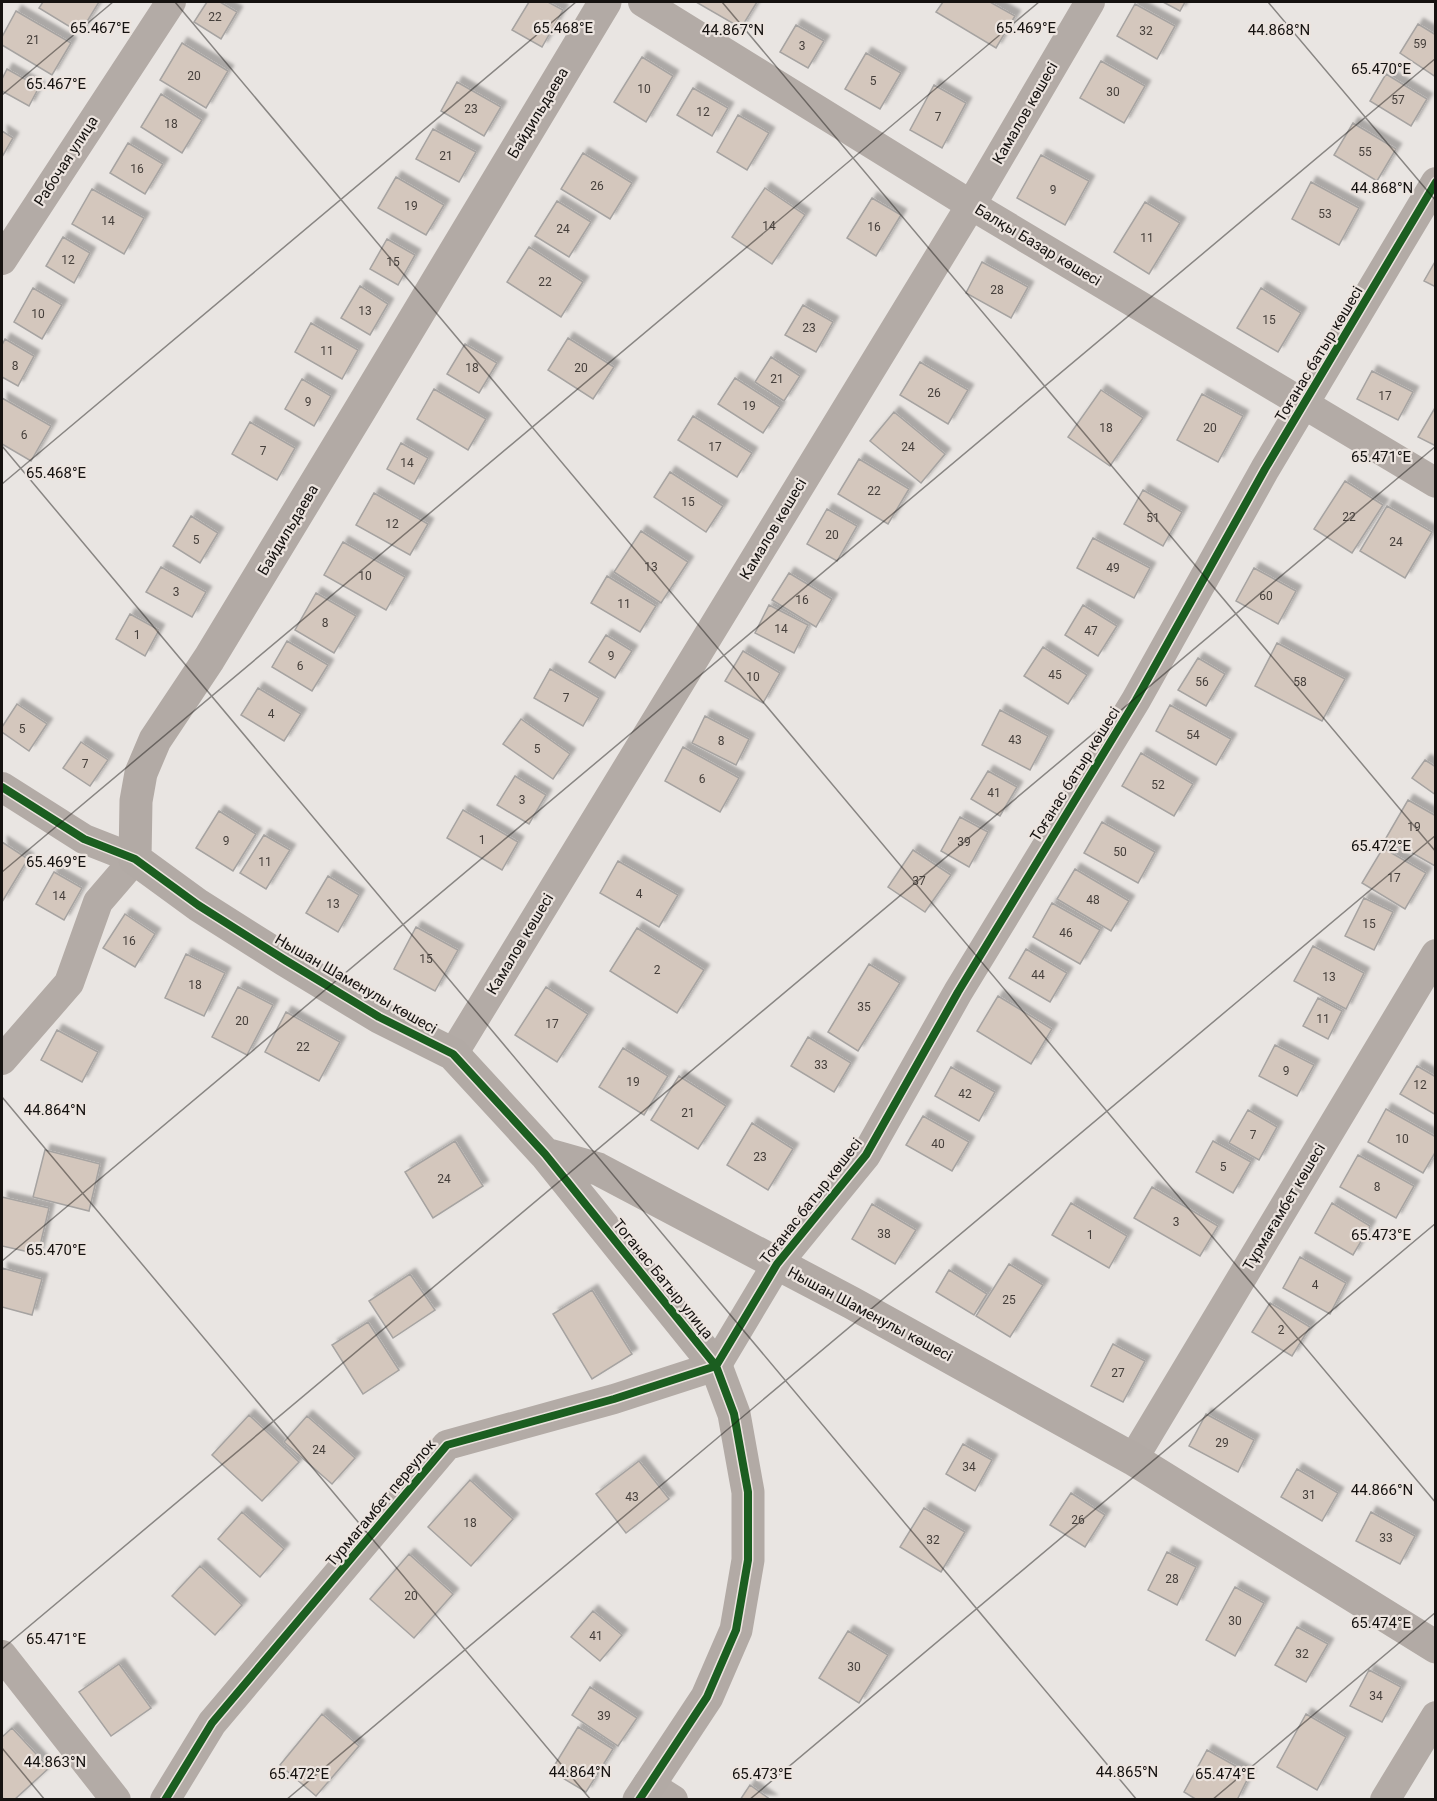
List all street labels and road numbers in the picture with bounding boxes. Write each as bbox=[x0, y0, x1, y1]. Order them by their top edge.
street label: Камалов көшесі bbox=[989, 59, 1061, 167]
street label: Байдильдаева bbox=[504, 64, 572, 162]
street label: Рабочая улица bbox=[30, 113, 102, 209]
street label: Балқы Базар көшесі bbox=[972, 200, 1104, 290]
street label: Тоғанас батыр көшесі bbox=[1271, 283, 1367, 425]
street label: Камалов көшесі bbox=[736, 475, 810, 583]
street label: Байдильдаева bbox=[254, 481, 322, 579]
street label: Тоғанас батыр көшесі bbox=[1026, 703, 1124, 845]
street label: Камалов көшесі bbox=[483, 890, 557, 998]
street label: Нышан Шаменулы көшесі bbox=[272, 930, 440, 1038]
street label: Тоғанас батыр көшесі bbox=[756, 1134, 866, 1268]
street label: Тұрмағамбет көшесі bbox=[1239, 1140, 1329, 1274]
street label: Тоганас Батыр улица bbox=[609, 1215, 717, 1343]
street label: Нышан Шаменулы көшесі bbox=[785, 1263, 955, 1365]
street label: Турмагамбет переулок bbox=[322, 1436, 440, 1570]

